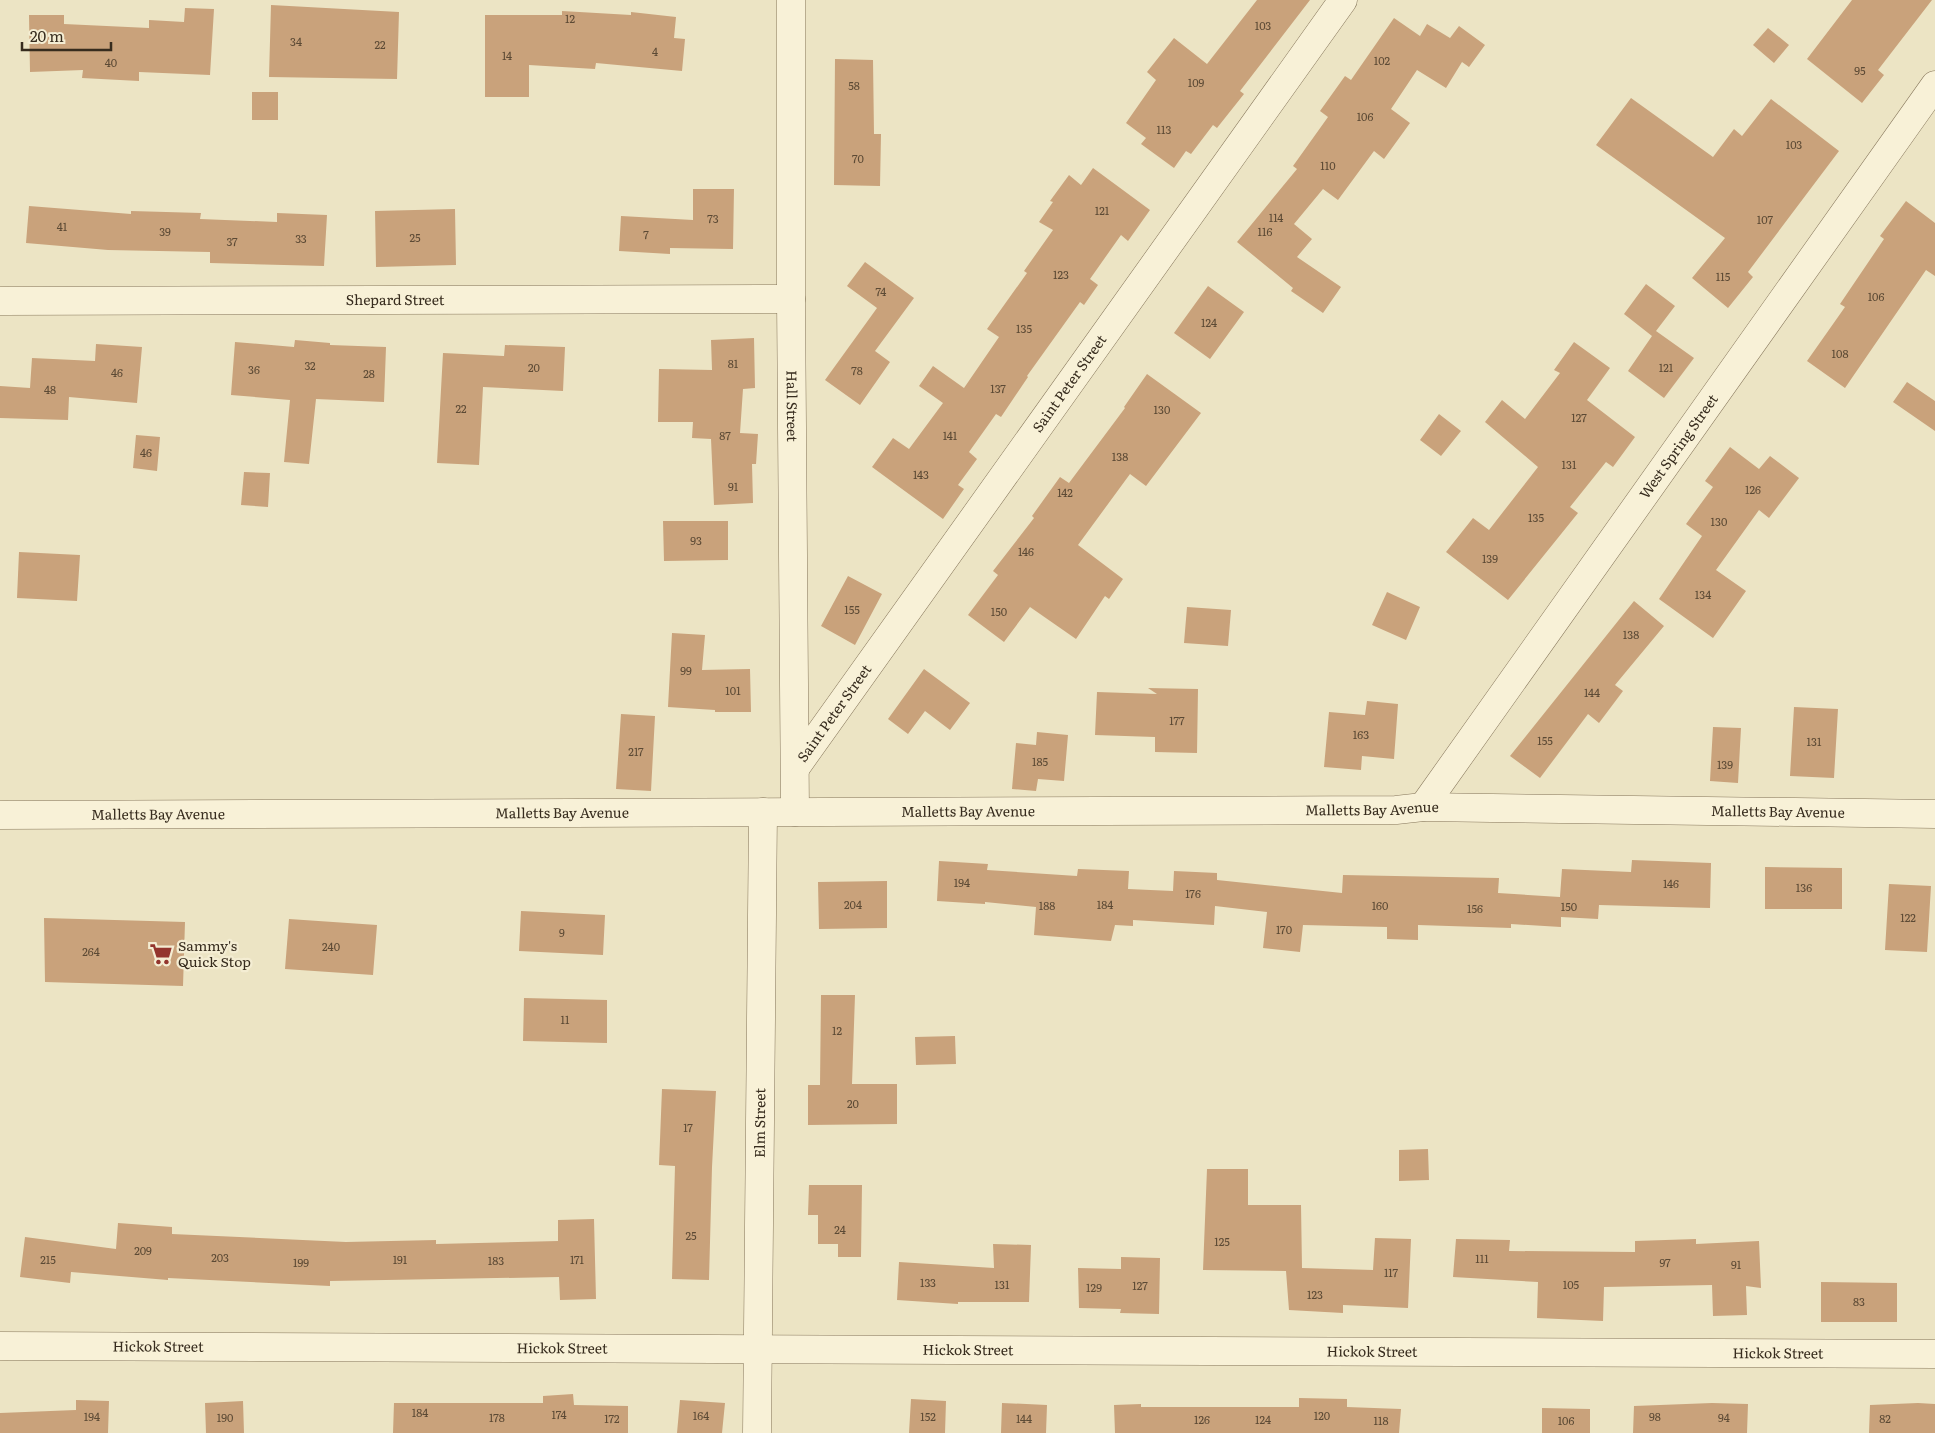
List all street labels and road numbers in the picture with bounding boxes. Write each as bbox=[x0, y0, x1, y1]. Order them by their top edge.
street label: Shepard Street bbox=[346, 289, 445, 309]
street label: Saint Peter Street bbox=[1027, 330, 1111, 436]
street label: Hall Street bbox=[783, 370, 803, 442]
street label: West Spring Street bbox=[1634, 389, 1722, 502]
street label: Saint Peter Street bbox=[792, 660, 875, 766]
street label: Malletts Bay Avenue bbox=[1305, 796, 1439, 819]
street label: Malletts Bay Avenue bbox=[901, 800, 1035, 821]
street label: Malletts Bay Avenue bbox=[1711, 800, 1845, 822]
street label: Malletts Bay Avenue bbox=[495, 802, 629, 822]
street label: Malletts Bay Avenue bbox=[91, 803, 225, 824]
street label: Elm Street bbox=[749, 1088, 769, 1158]
street label: Hickok Street bbox=[112, 1335, 204, 1356]
street label: Hickok Street bbox=[516, 1337, 608, 1358]
street label: Hickok Street bbox=[922, 1339, 1014, 1359]
street label: Hickok Street bbox=[1326, 1340, 1418, 1361]
street label: Hickok Street bbox=[1732, 1342, 1824, 1363]

